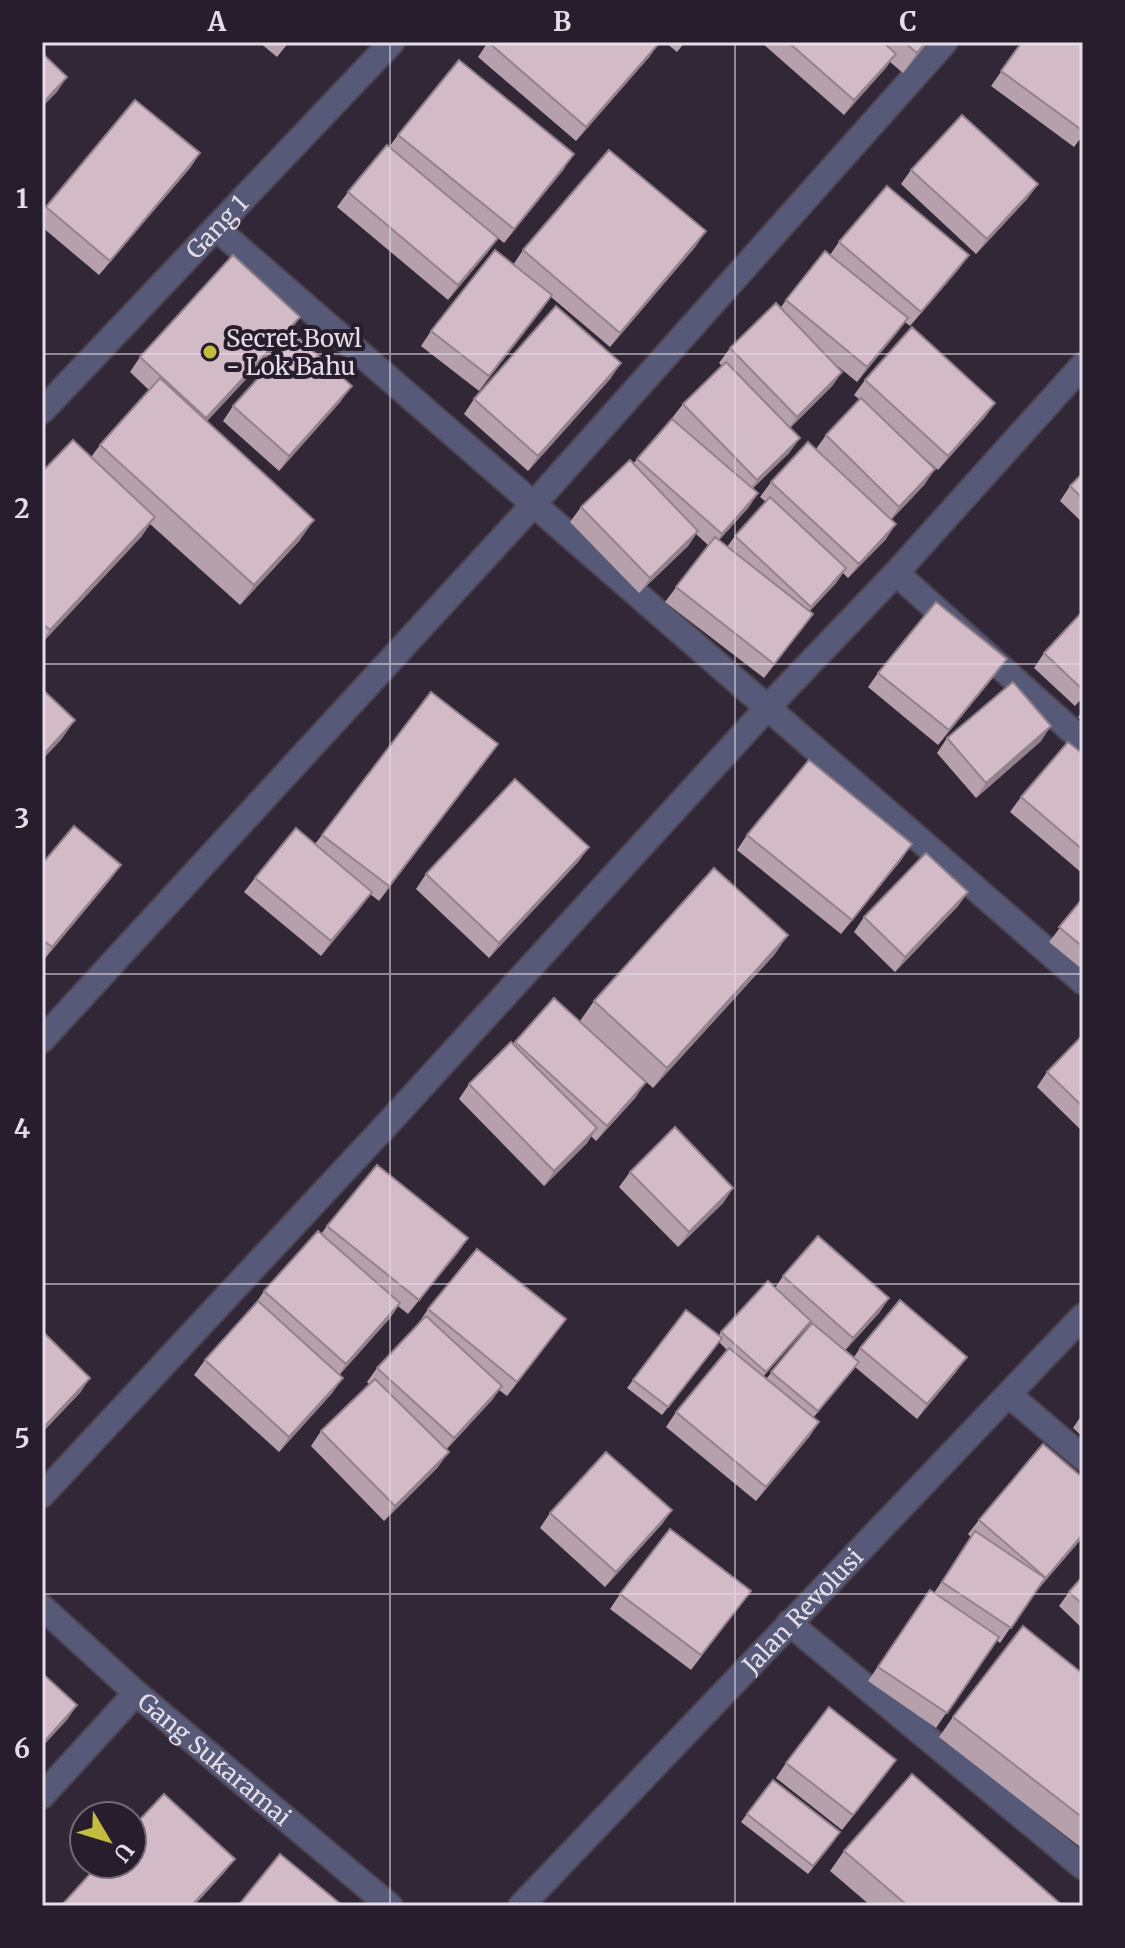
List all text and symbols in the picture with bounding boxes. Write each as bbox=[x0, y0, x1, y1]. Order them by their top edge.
text: A bbox=[207, 5, 227, 38]
text: B bbox=[553, 5, 571, 38]
text: C bbox=[899, 5, 917, 38]
text: 1 bbox=[16, 182, 28, 215]
street label: Gang 1 bbox=[179, 188, 255, 265]
place label: Secret Bowl - Lok Bahu bbox=[226, 323, 362, 382]
marker: Secret Bowl - Lok Bahu bbox=[201, 343, 219, 361]
text: 2 bbox=[14, 492, 30, 525]
text: 3 bbox=[15, 802, 29, 835]
text: 4 bbox=[14, 1112, 31, 1145]
text: 5 bbox=[14, 1422, 30, 1455]
street label: Jalan Revolusi bbox=[735, 1541, 869, 1680]
street label: Gang Sukaramai bbox=[131, 1686, 298, 1832]
text: 6 bbox=[14, 1732, 30, 1765]
north arrow bbox=[68, 1800, 148, 1880]
text: U bbox=[107, 1837, 140, 1868]

